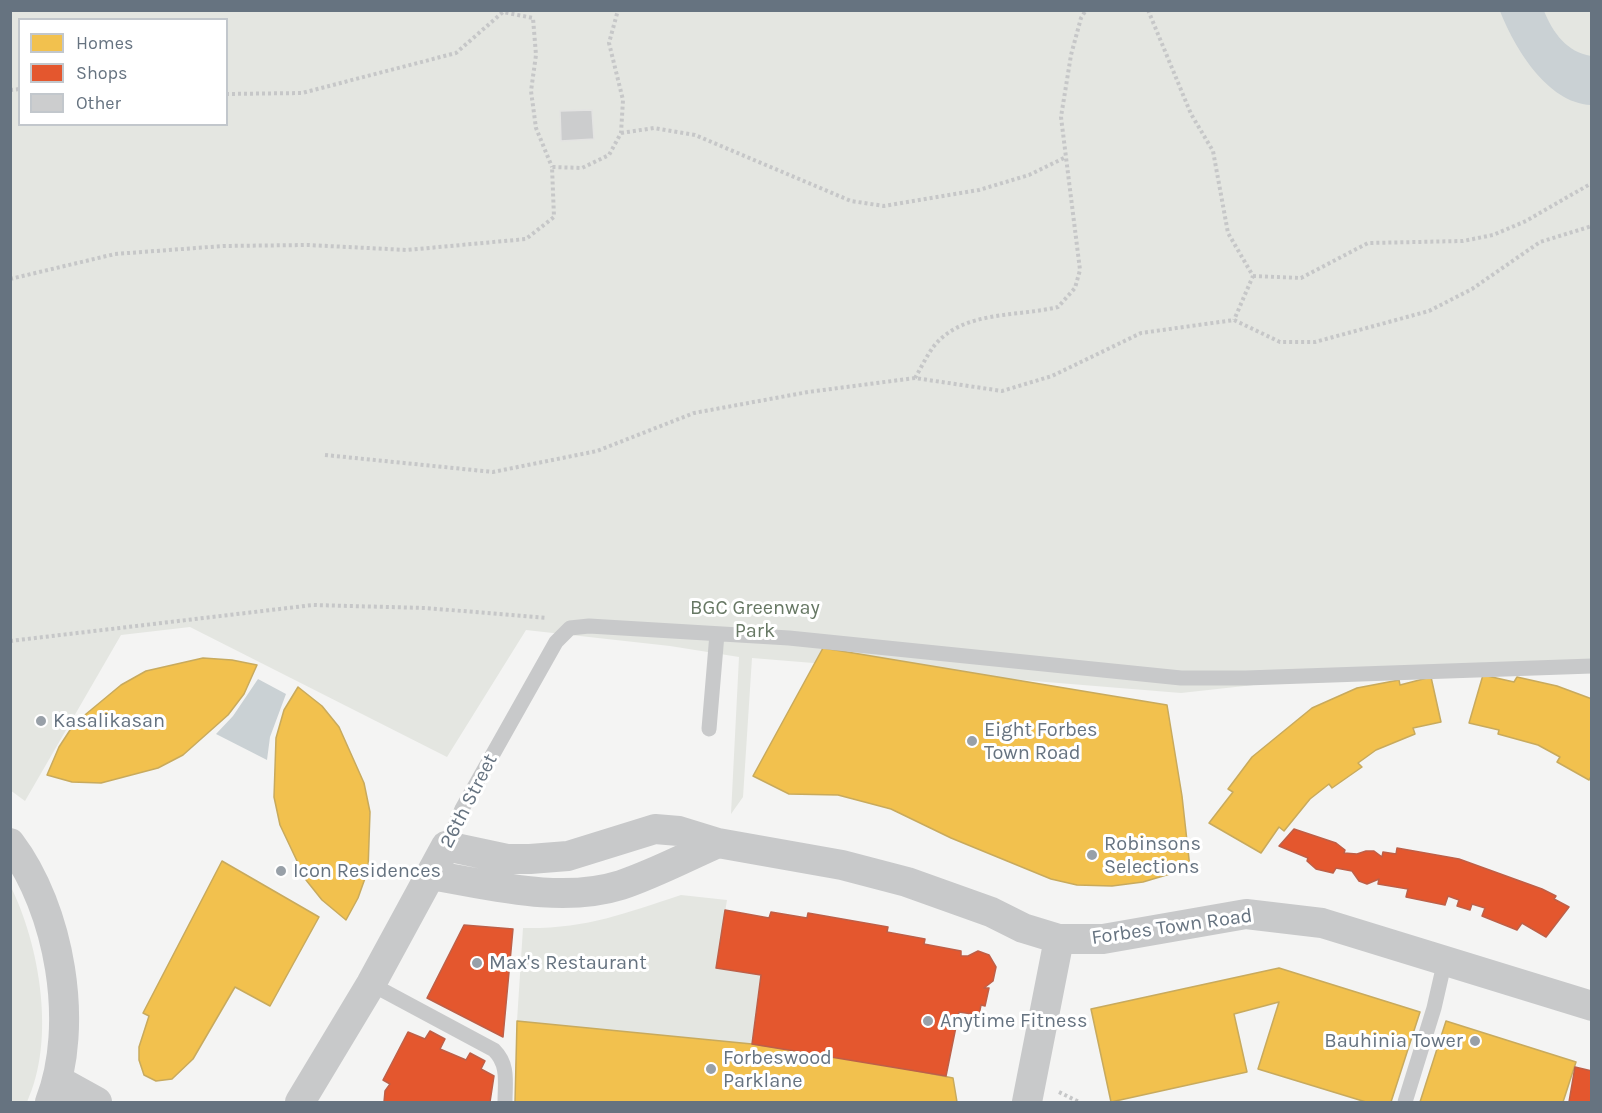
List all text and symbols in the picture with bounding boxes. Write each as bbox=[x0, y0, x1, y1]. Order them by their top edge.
legend bbox=[18, 18, 228, 126]
text: Homes bbox=[76, 32, 133, 54]
text: Shops bbox=[76, 62, 128, 84]
text: Other bbox=[76, 92, 121, 114]
park label: BGC Greenway Park bbox=[690, 596, 820, 643]
place label: Kasalikasan bbox=[53, 709, 165, 733]
marker: Kasalikasan bbox=[34, 714, 48, 728]
place label: Eight Forbes Town Road bbox=[984, 718, 1098, 765]
marker: Eight Forbes Town Road bbox=[965, 734, 979, 748]
street label: 26th Street bbox=[435, 750, 503, 852]
place label: Robinsons Selections bbox=[1104, 832, 1201, 879]
marker: Robinsons Selections bbox=[1085, 848, 1099, 862]
place label: Icon Residences bbox=[293, 859, 441, 883]
marker: Icon Residences bbox=[274, 864, 288, 878]
street label: Forbes Town Road bbox=[1090, 904, 1254, 950]
place label: Max's Restaurant bbox=[489, 951, 647, 975]
marker: Max's Restaurant bbox=[470, 956, 484, 970]
place label: Anytime Fitness bbox=[940, 1009, 1087, 1033]
marker: Anytime Fitness bbox=[921, 1014, 935, 1028]
place label: Bauhinia Tower bbox=[1324, 1029, 1463, 1053]
marker: Bauhinia Tower bbox=[1468, 1034, 1482, 1048]
place label: Forbeswood Parklane bbox=[723, 1046, 832, 1093]
marker: Forbeswood Parklane bbox=[704, 1062, 718, 1076]

